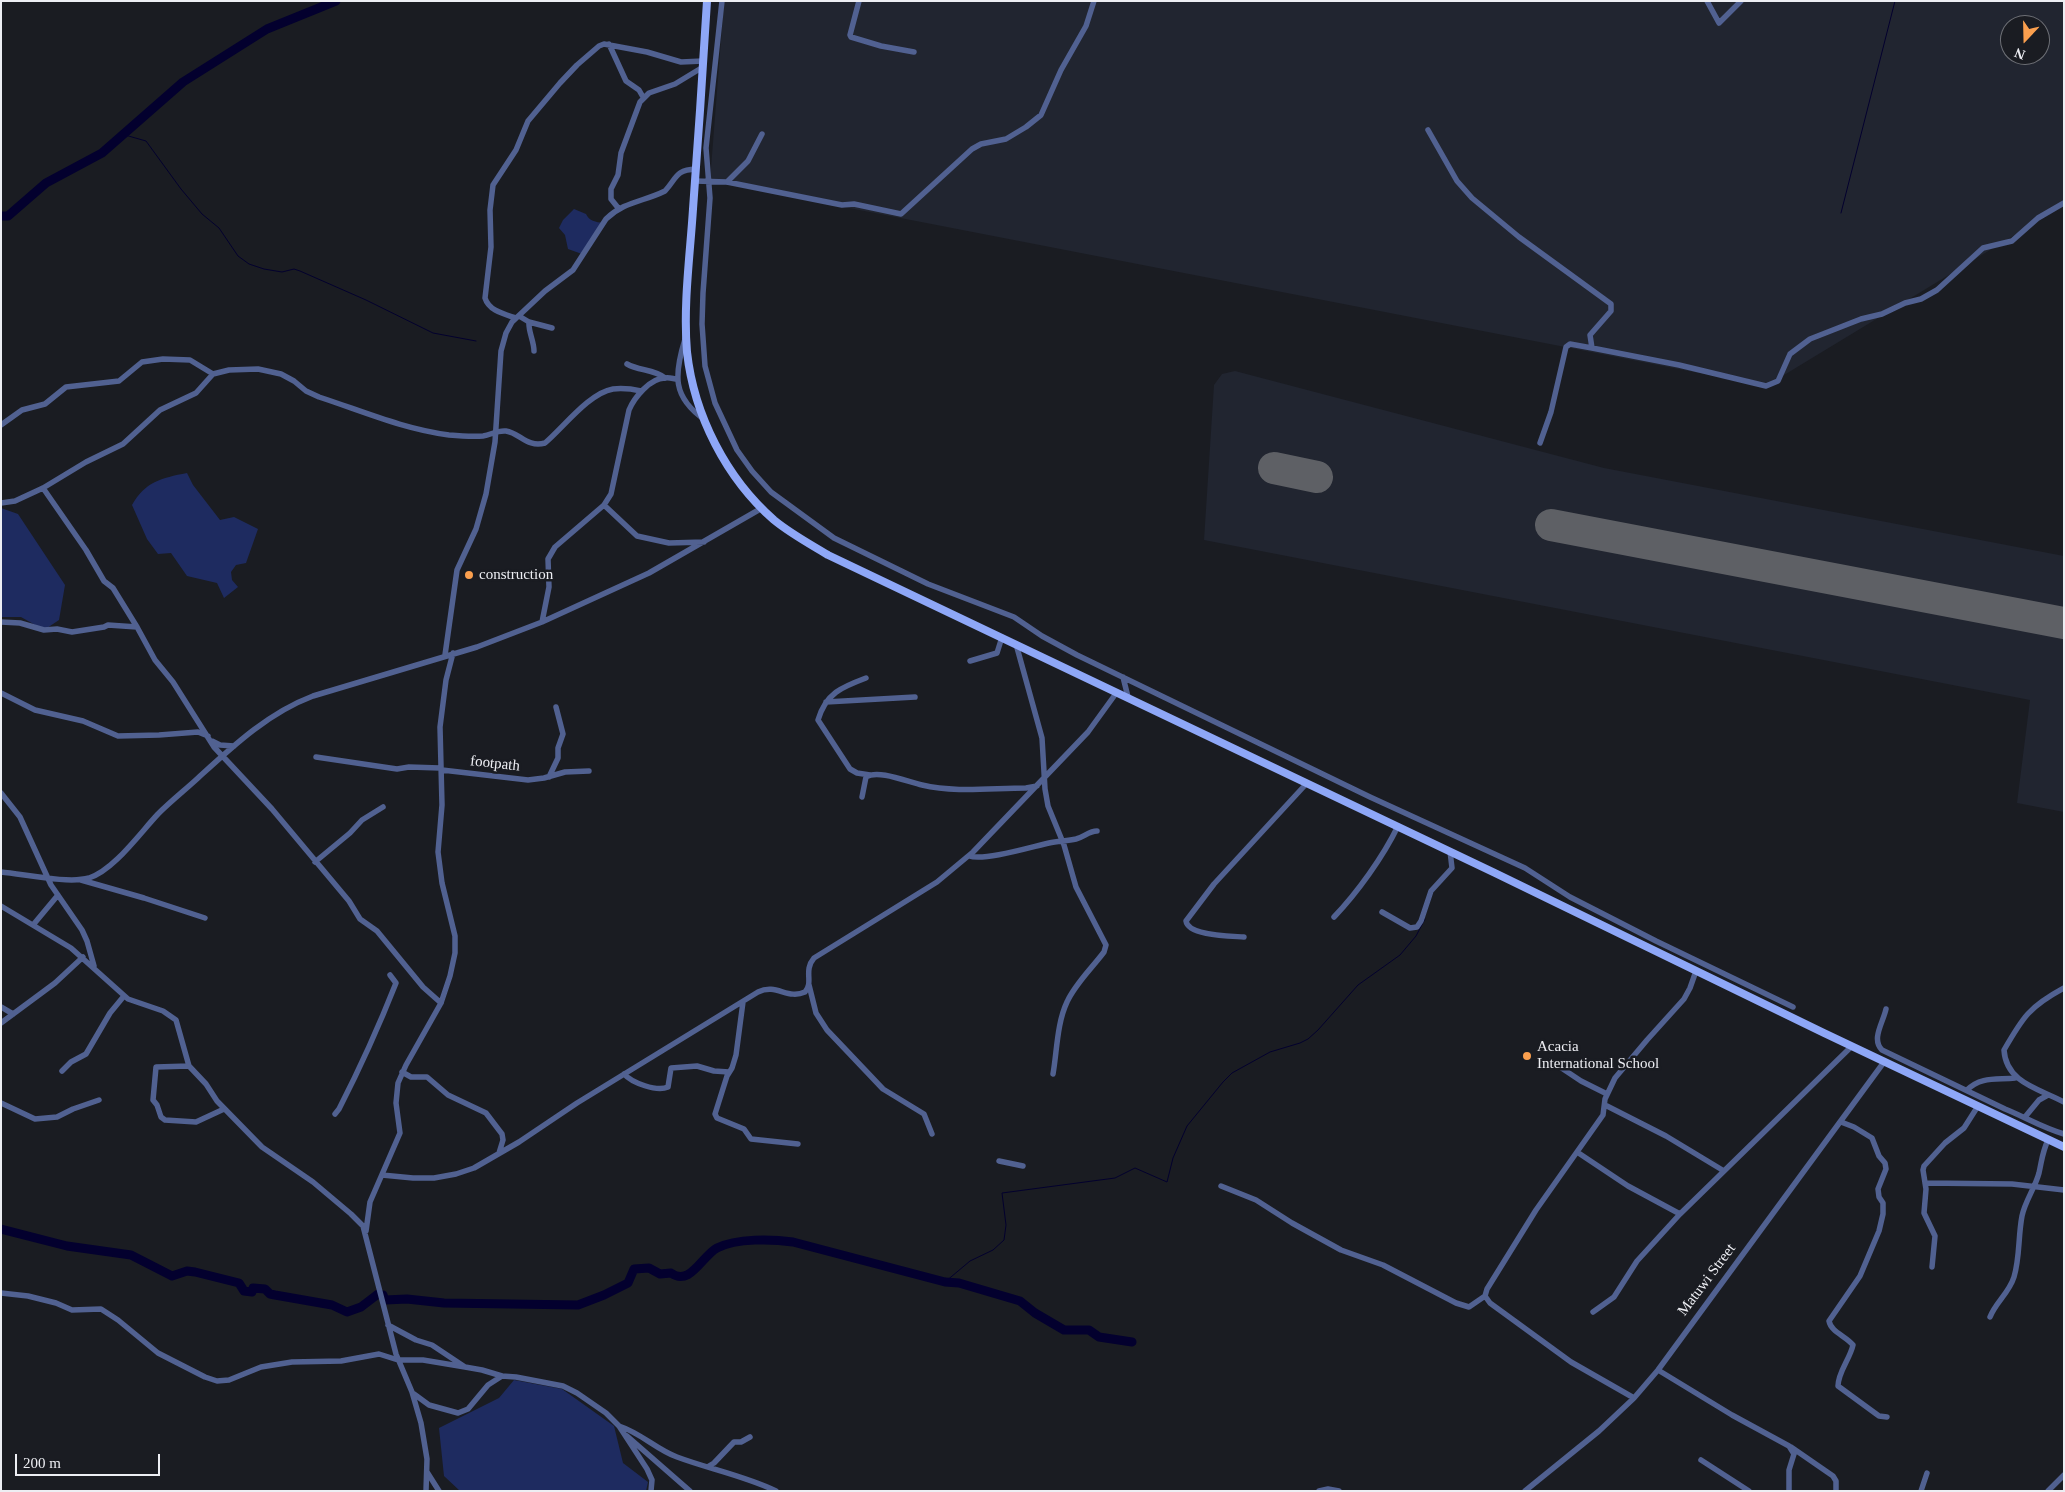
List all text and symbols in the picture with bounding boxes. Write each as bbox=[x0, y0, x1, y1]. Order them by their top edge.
north arrow bbox=[2000, 15, 2050, 65]
text: N bbox=[2012, 45, 2027, 62]
place label: construction bbox=[479, 566, 553, 584]
marker: construction bbox=[463, 569, 475, 581]
street label: footpath bbox=[469, 752, 521, 776]
place label: Acacia International School bbox=[1537, 1038, 1659, 1073]
marker: Acacia International School bbox=[1521, 1050, 1533, 1062]
street label: Matuwi Street bbox=[1674, 1240, 1740, 1320]
scale bar bbox=[18, 1444, 162, 1476]
text: 200 m bbox=[23, 1455, 61, 1471]

